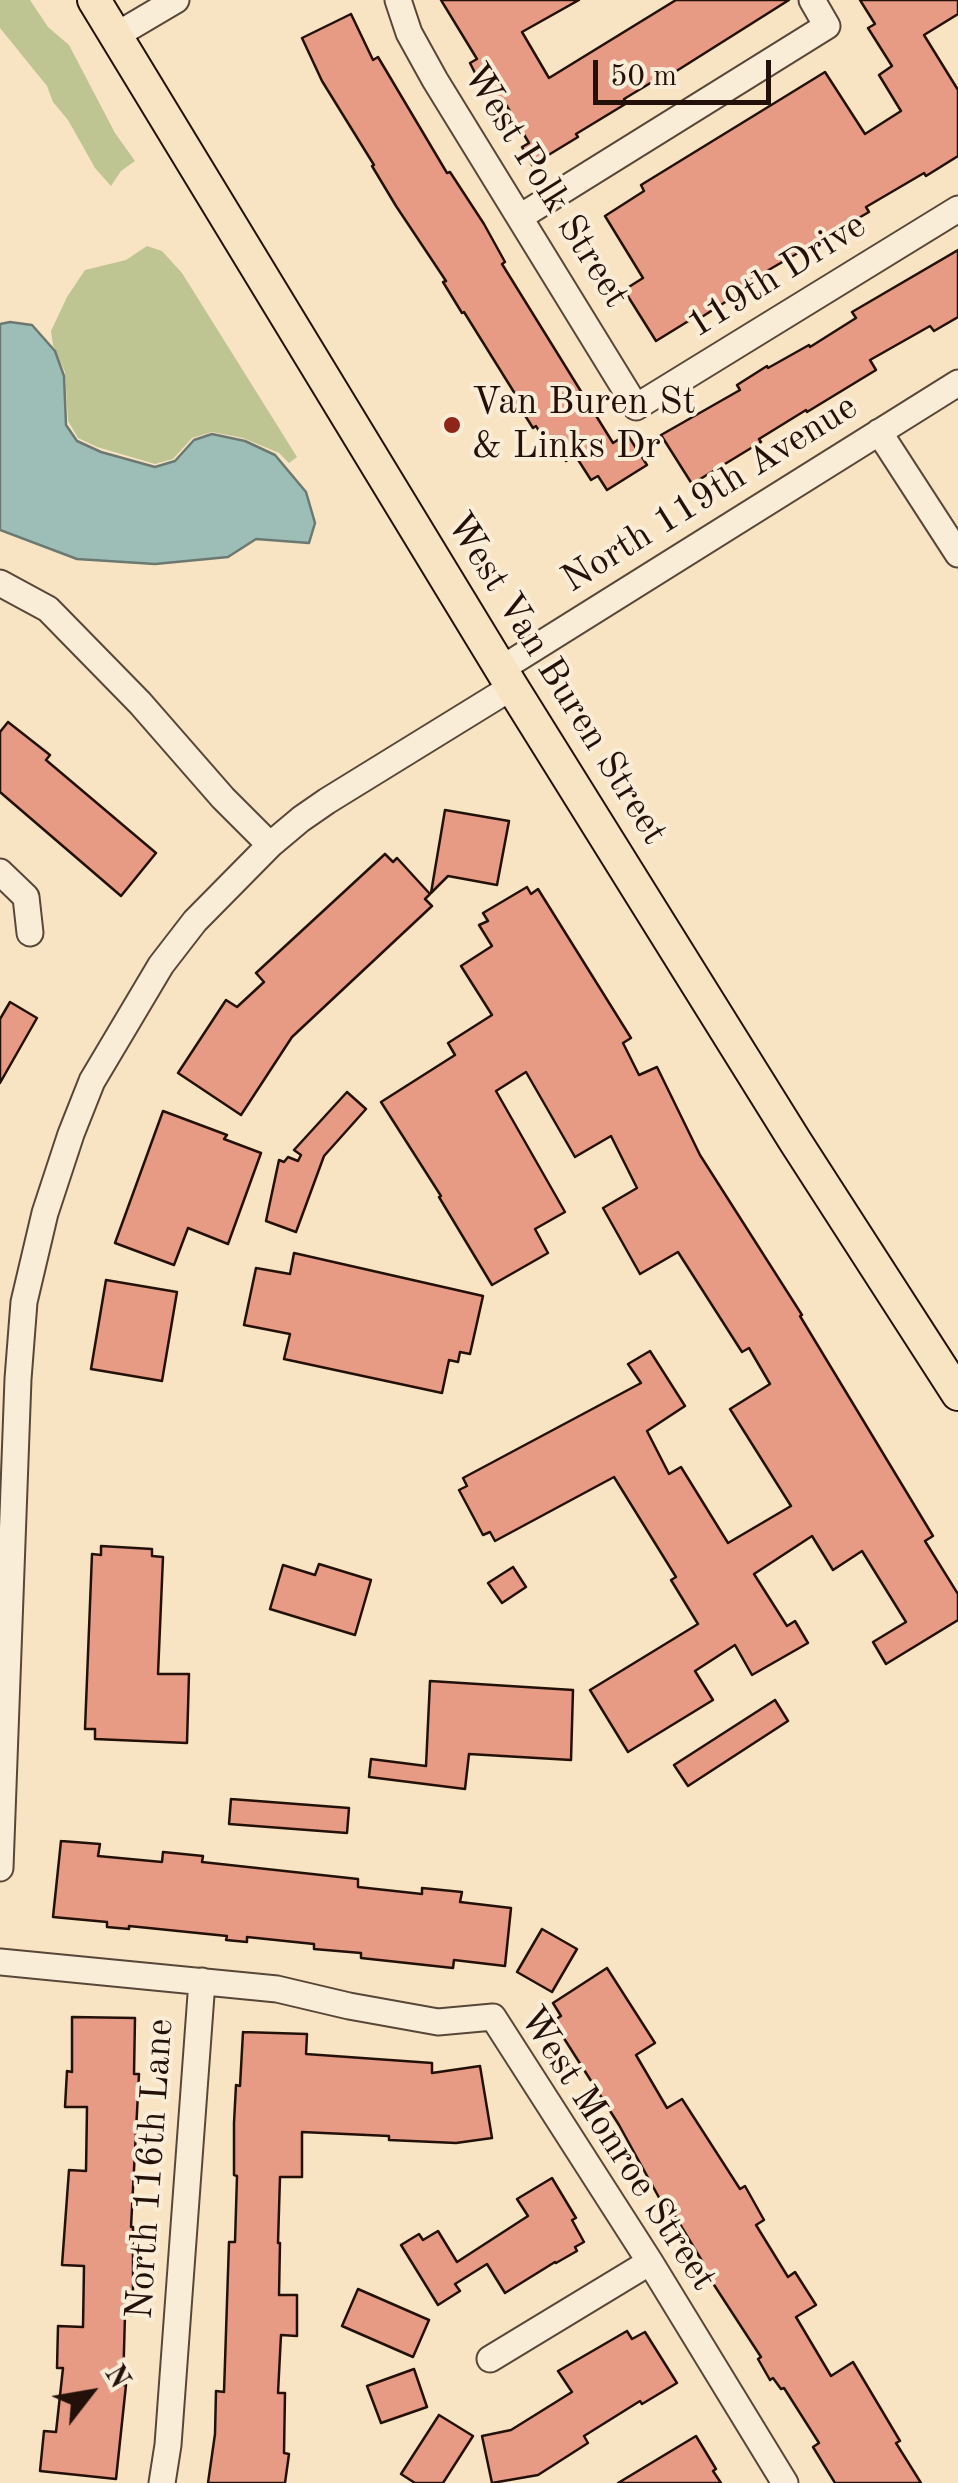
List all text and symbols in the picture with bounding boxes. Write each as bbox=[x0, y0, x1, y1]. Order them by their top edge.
scale bar bbox=[598, 40, 776, 102]
street label: West Polk Street bbox=[452, 56, 638, 316]
text: 50 m bbox=[610, 62, 677, 92]
street label: 119th Drive bbox=[679, 203, 875, 349]
place label: Van Buren St & Links Dr bbox=[472, 380, 696, 469]
street label: North 119th Avenue bbox=[554, 385, 866, 603]
marker: Van Buren St & Links Dr bbox=[441, 414, 463, 436]
street label: West Van Buren Street bbox=[435, 505, 677, 853]
street label: West Monroe Street bbox=[508, 1998, 726, 2300]
street label: North 116th Lane bbox=[118, 2017, 184, 2321]
north arrow bbox=[40, 2343, 140, 2443]
text: N bbox=[98, 2361, 133, 2394]

